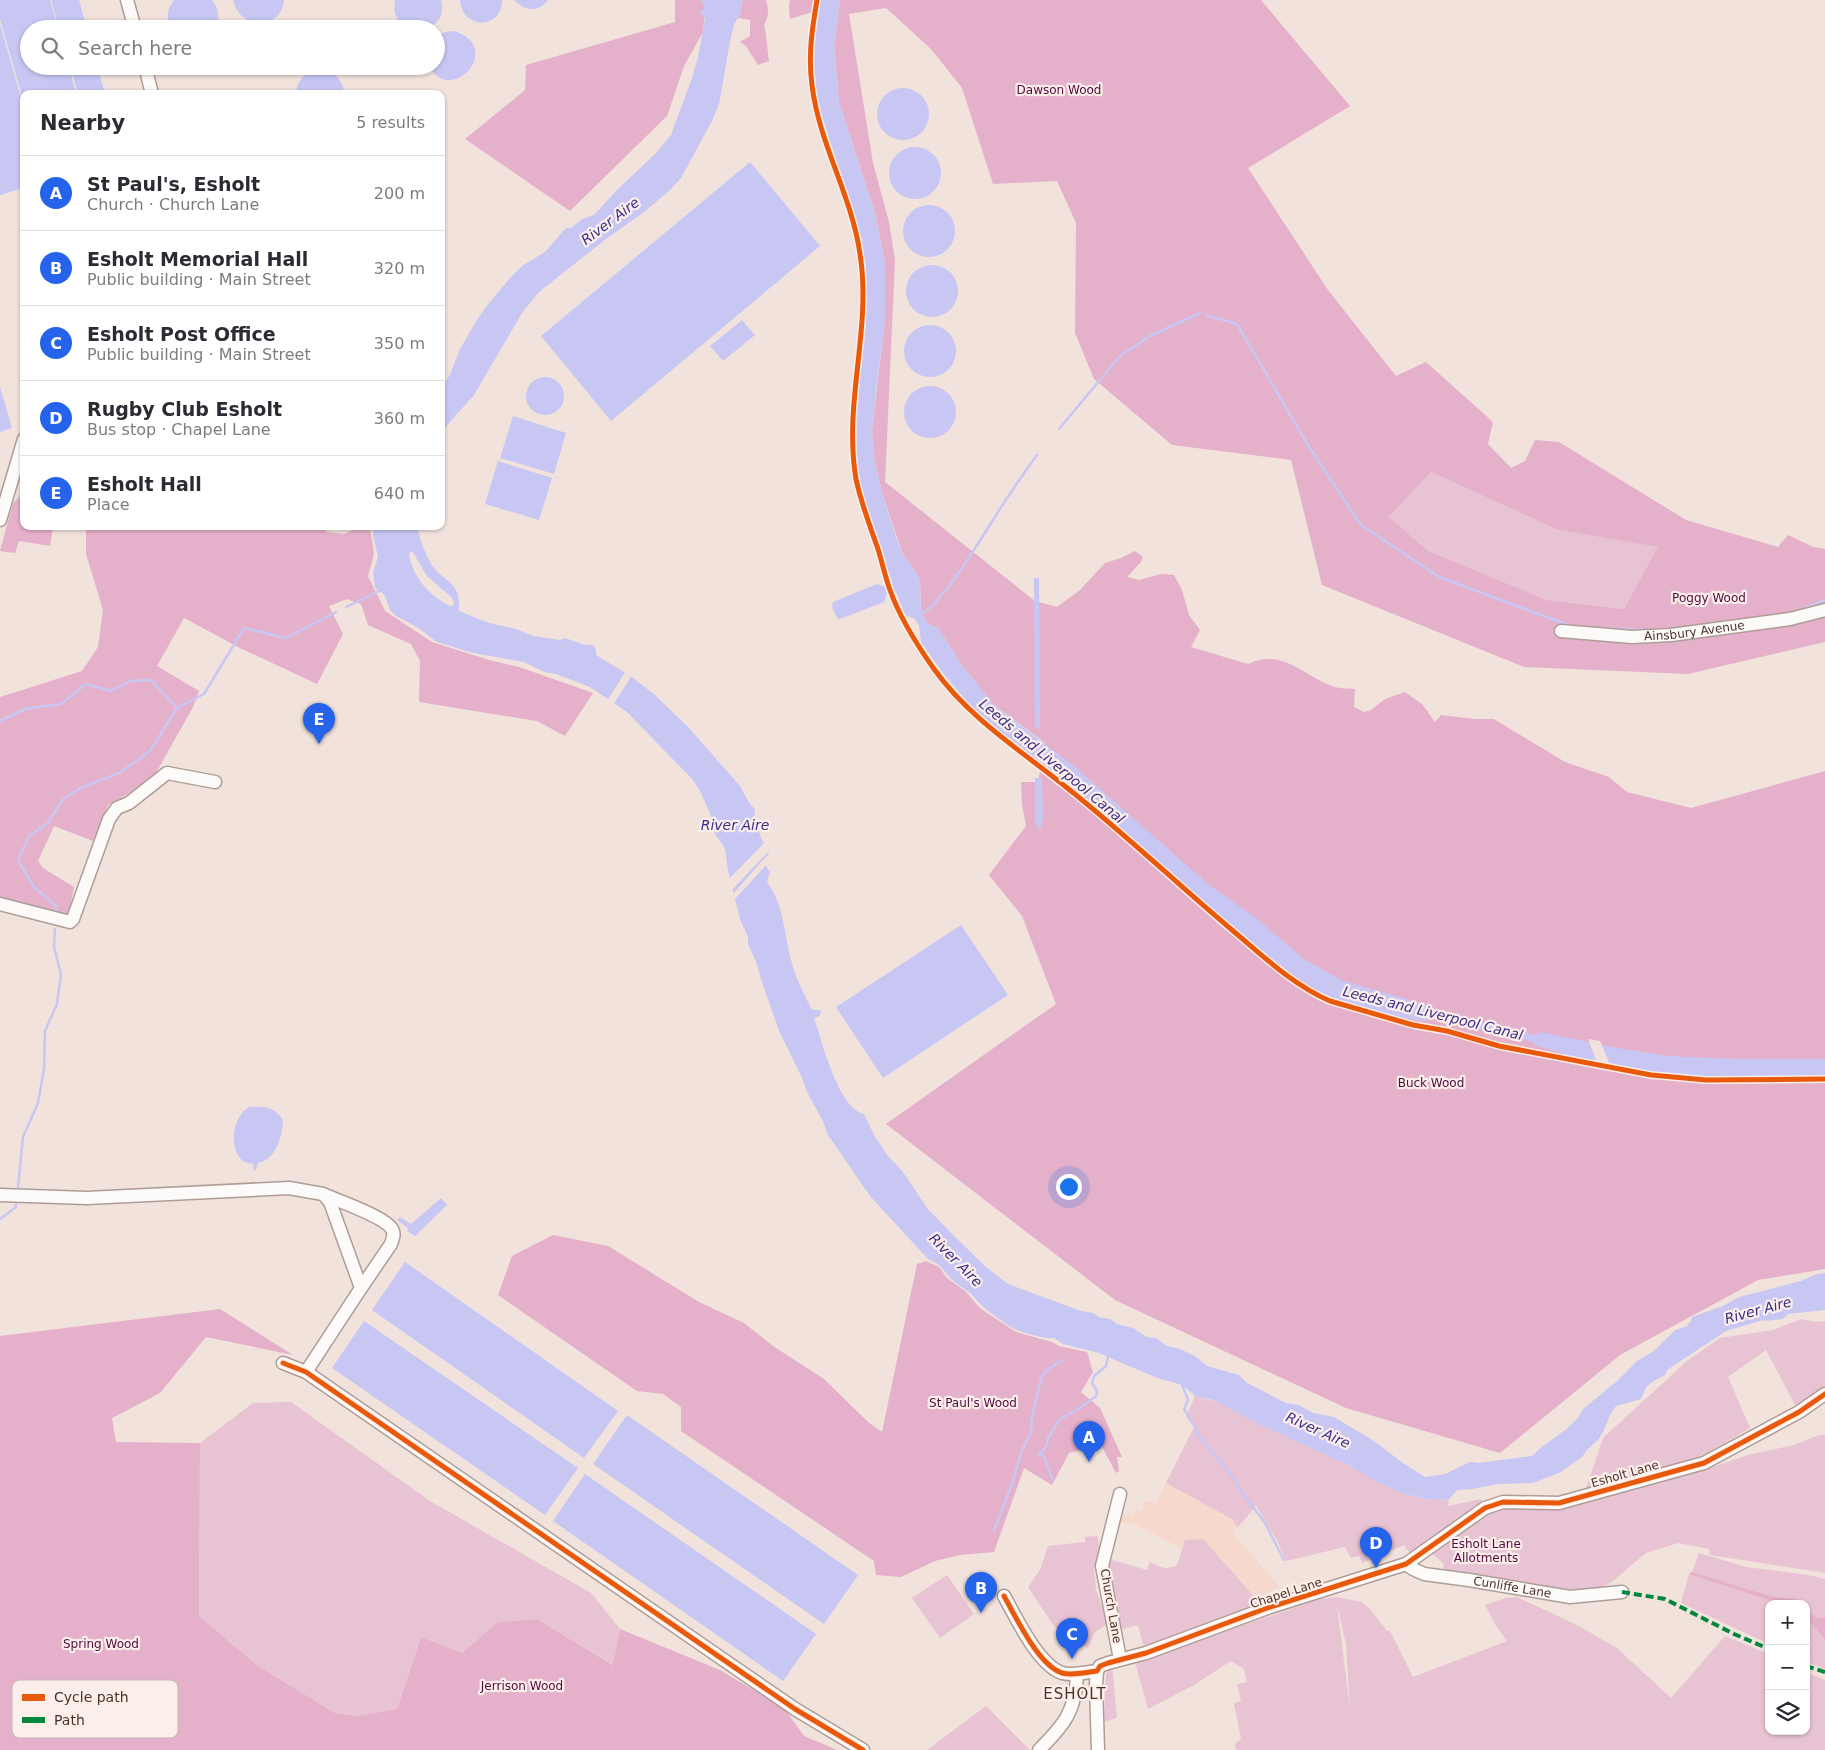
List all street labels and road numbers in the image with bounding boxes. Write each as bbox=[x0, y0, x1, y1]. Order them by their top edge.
street label: Ainsbury Avenue bbox=[1644, 618, 1746, 643]
street label: Esholt Lane bbox=[1590, 1458, 1660, 1490]
street label: Church Lane bbox=[1098, 1568, 1124, 1644]
street label: Cunliffe Lane bbox=[1472, 1574, 1552, 1601]
street label: Chapel Lane bbox=[1248, 1575, 1324, 1611]

